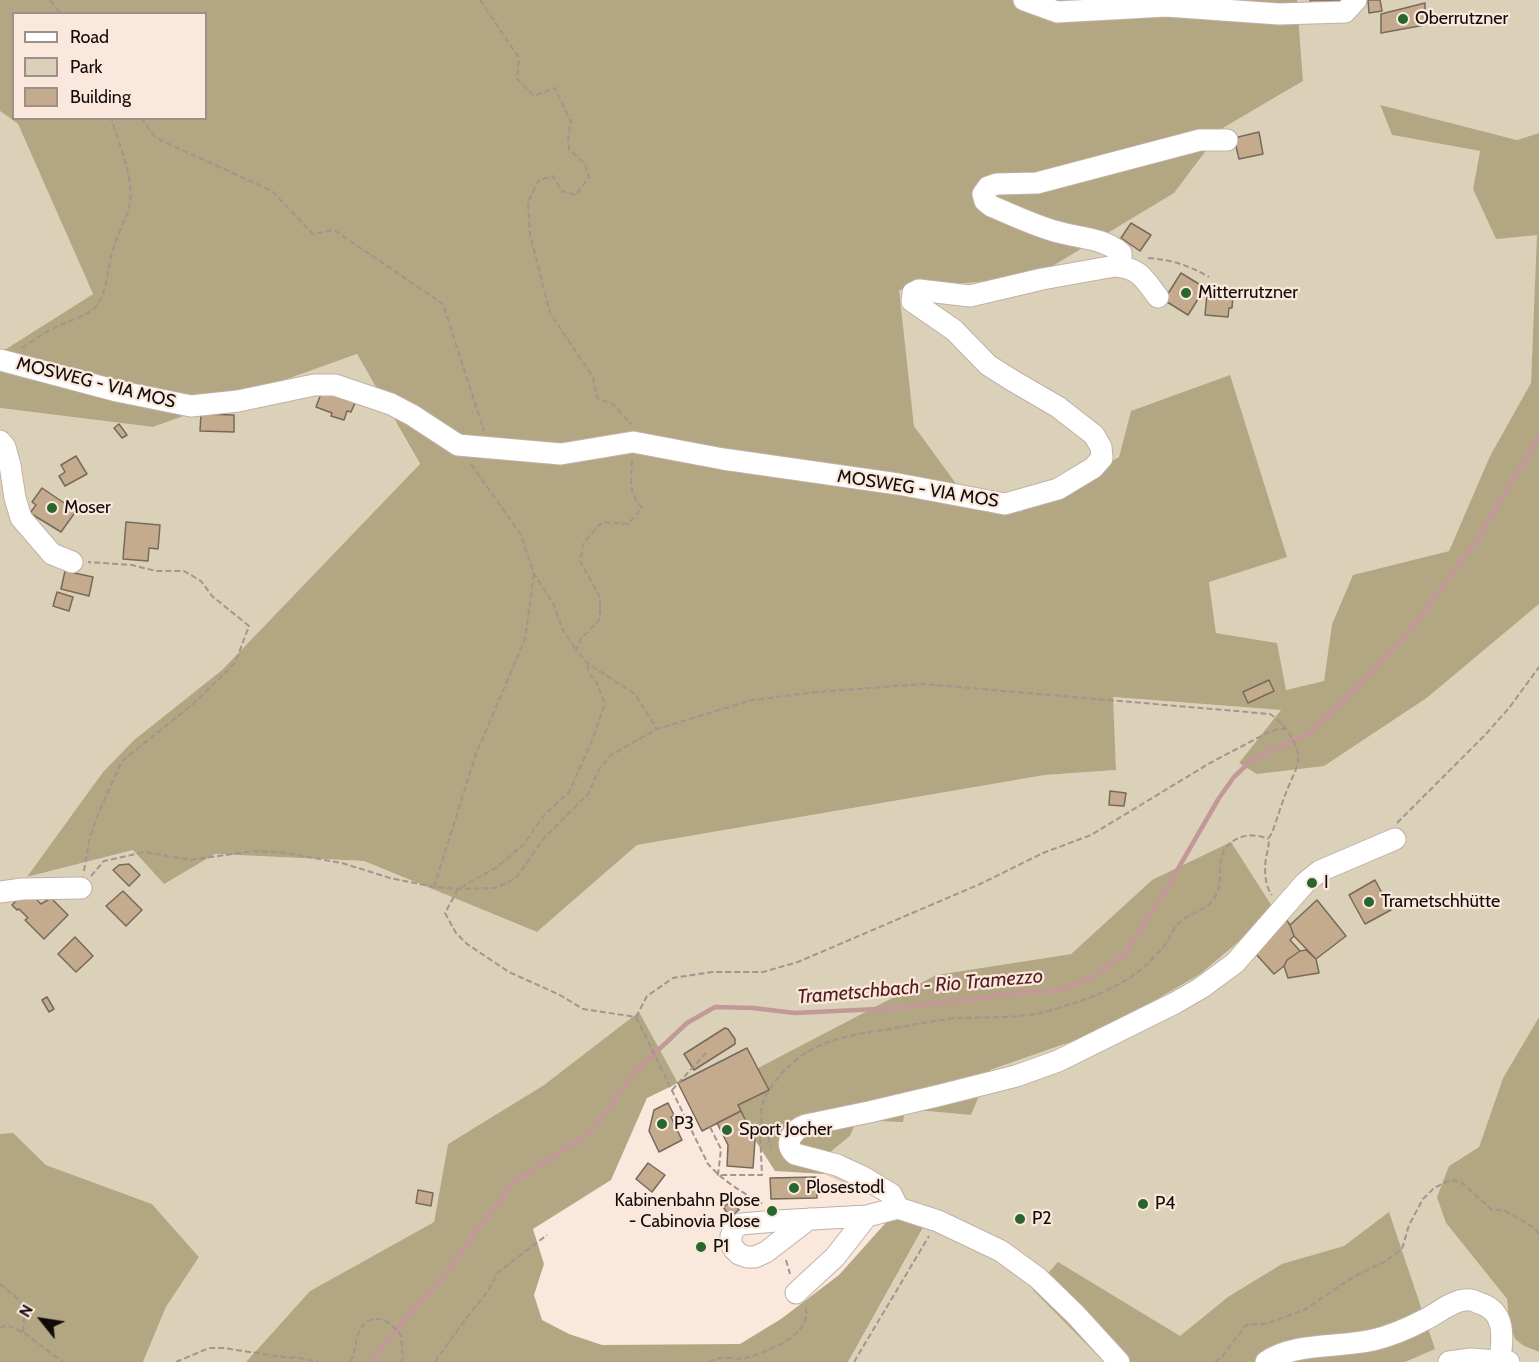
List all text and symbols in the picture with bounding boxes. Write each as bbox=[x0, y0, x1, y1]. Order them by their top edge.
place label: Oberrutzner bbox=[1415, 8, 1508, 30]
legend bbox=[12, 12, 207, 120]
marker: Oberrutzner bbox=[1396, 12, 1410, 26]
text: Road bbox=[70, 26, 109, 48]
text: Park bbox=[70, 56, 102, 78]
text: Building bbox=[70, 86, 131, 108]
place label: Mitterrutzner bbox=[1198, 282, 1298, 304]
marker: Mitterrutzner bbox=[1179, 286, 1193, 300]
street label: MOSWEG - VIA MOS bbox=[14, 353, 178, 413]
street label: MOSWEG - VIA MOS bbox=[836, 466, 1000, 512]
place label: Moser bbox=[64, 497, 111, 519]
marker: Moser bbox=[45, 501, 59, 515]
place label: I bbox=[1324, 872, 1329, 894]
marker: I bbox=[1305, 876, 1319, 890]
place label: Trametschhütte bbox=[1381, 891, 1500, 913]
marker: Trametschhütte bbox=[1362, 895, 1376, 909]
water label: Trametschbach - Rio Tramezzo bbox=[796, 964, 1044, 1010]
place label: P3 bbox=[674, 1113, 694, 1135]
marker: P3 bbox=[655, 1117, 669, 1131]
place label: Sport Jocher bbox=[739, 1119, 832, 1141]
marker: Sport Jocher bbox=[720, 1123, 734, 1137]
place label: Plosestodl bbox=[806, 1177, 885, 1199]
marker: Plosestodl bbox=[787, 1181, 801, 1195]
place label: Kabinenbahn Plose - Cabinovia Plose bbox=[615, 1190, 760, 1232]
place label: P4 bbox=[1155, 1193, 1175, 1215]
marker: P4 bbox=[1136, 1197, 1150, 1211]
marker: Kabinenbahn Plose - Cabinovia Plose bbox=[765, 1204, 779, 1218]
place label: P2 bbox=[1032, 1208, 1052, 1230]
marker: P2 bbox=[1013, 1212, 1027, 1226]
place label: P1 bbox=[713, 1236, 729, 1258]
marker: P1 bbox=[694, 1240, 708, 1254]
north arrow bbox=[12, 1290, 72, 1350]
text: N bbox=[15, 1301, 37, 1320]

